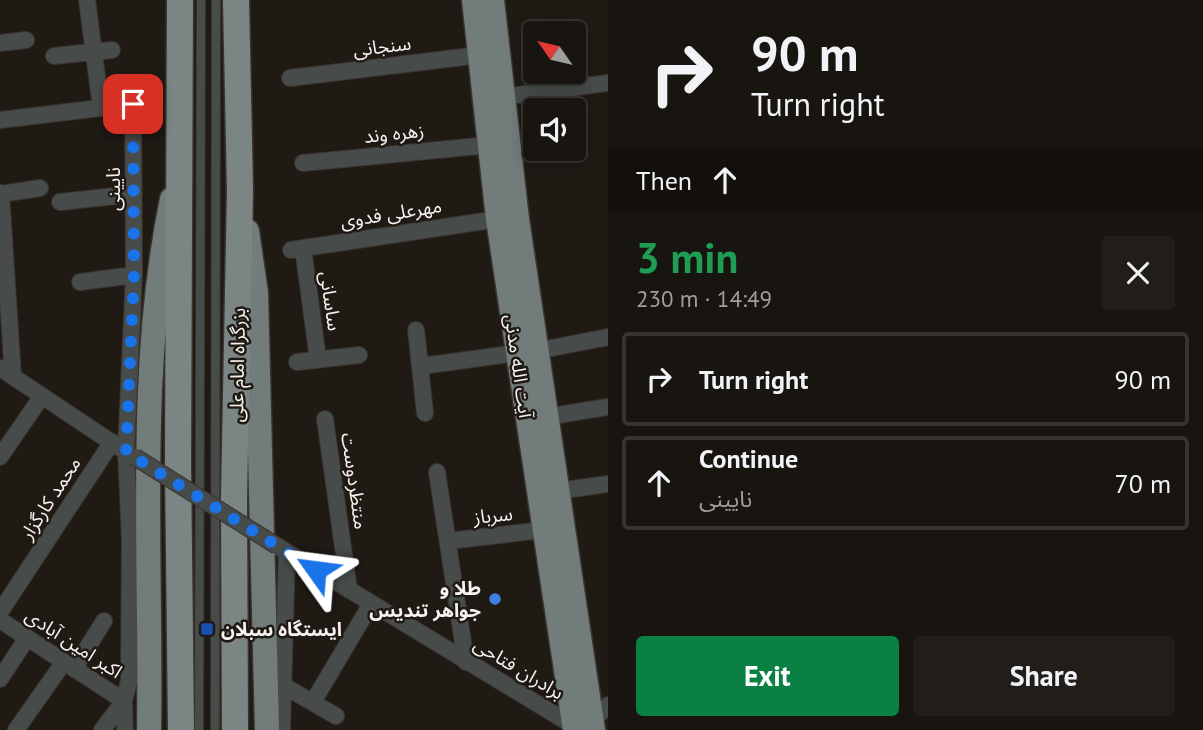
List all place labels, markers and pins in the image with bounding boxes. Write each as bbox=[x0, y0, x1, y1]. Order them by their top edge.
pin bbox=[103, 74, 163, 134]
place label: طلا و جواهر تندیس bbox=[369, 576, 481, 622]
marker: طلا و جواهر تندیس bbox=[487, 591, 503, 607]
place label: ایستگاه سبلان bbox=[221, 617, 342, 641]
marker: ایستگاه سبلان bbox=[199, 621, 215, 637]

